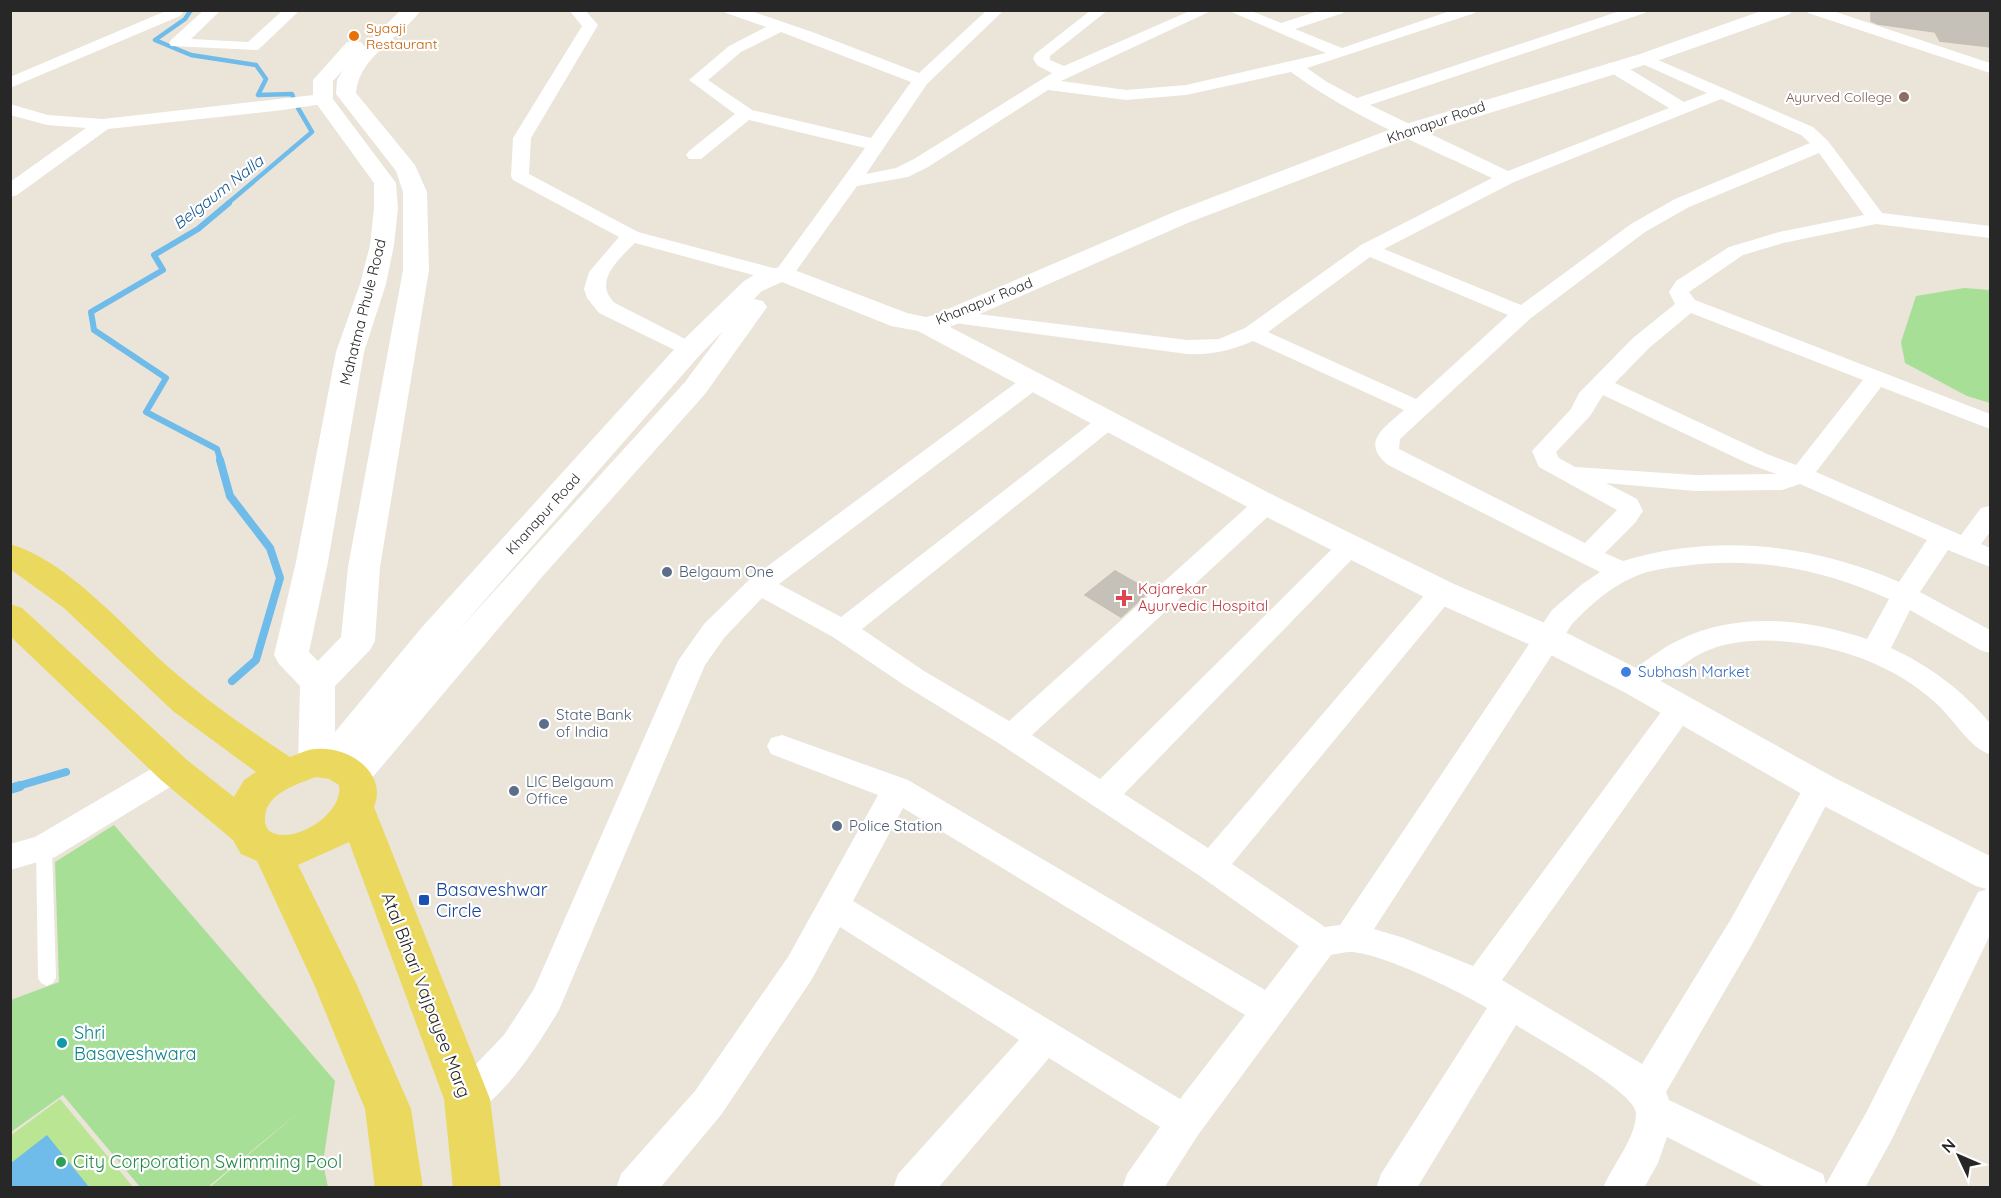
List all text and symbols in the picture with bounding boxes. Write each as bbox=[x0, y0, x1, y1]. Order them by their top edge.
place label: Syaaji Restaurant bbox=[366, 19, 438, 53]
marker: Syaaji Restaurant bbox=[347, 29, 361, 43]
place label: Ayurved College bbox=[1786, 88, 1892, 106]
marker: Ayurved College bbox=[1897, 90, 1911, 104]
street label: Khanapur Road bbox=[1384, 97, 1488, 147]
water label: Belgaum Nalla bbox=[169, 150, 268, 233]
street label: Mahatma Phule Road bbox=[335, 237, 390, 387]
street label: Khanapur Road bbox=[933, 273, 1035, 329]
street label: Khanapur Road bbox=[502, 470, 584, 558]
place label: Belgaum One bbox=[679, 562, 774, 581]
marker: Belgaum One bbox=[660, 565, 674, 579]
place label: Kajarekar Ayurvedic Hospital bbox=[1138, 579, 1268, 615]
marker: Kajarekar Ayurvedic Hospital bbox=[1115, 589, 1133, 607]
place label: Subhash Market bbox=[1638, 662, 1750, 681]
marker: Subhash Market bbox=[1619, 665, 1633, 679]
place label: State Bank of India bbox=[556, 705, 632, 741]
marker: State Bank of India bbox=[537, 717, 551, 731]
place label: LIC Belgaum Office bbox=[526, 772, 614, 808]
marker: LIC Belgaum Office bbox=[507, 784, 521, 798]
place label: Police Station bbox=[849, 816, 942, 835]
marker: Police Station bbox=[830, 819, 844, 833]
place label: Basaveshwar Circle bbox=[436, 878, 548, 922]
street label: Atal Bihari Vajpayee Marg bbox=[377, 889, 476, 1101]
marker: Basaveshwar Circle bbox=[417, 893, 431, 907]
place label: Shri Basaveshwara bbox=[74, 1021, 196, 1065]
marker: Shri Basaveshwara bbox=[55, 1036, 69, 1050]
north arrow bbox=[1929, 1126, 1989, 1186]
text: N bbox=[1937, 1134, 1959, 1157]
place label: City Corporation Swimming Pool bbox=[73, 1150, 342, 1173]
marker: City Corporation Swimming Pool bbox=[54, 1155, 68, 1169]

